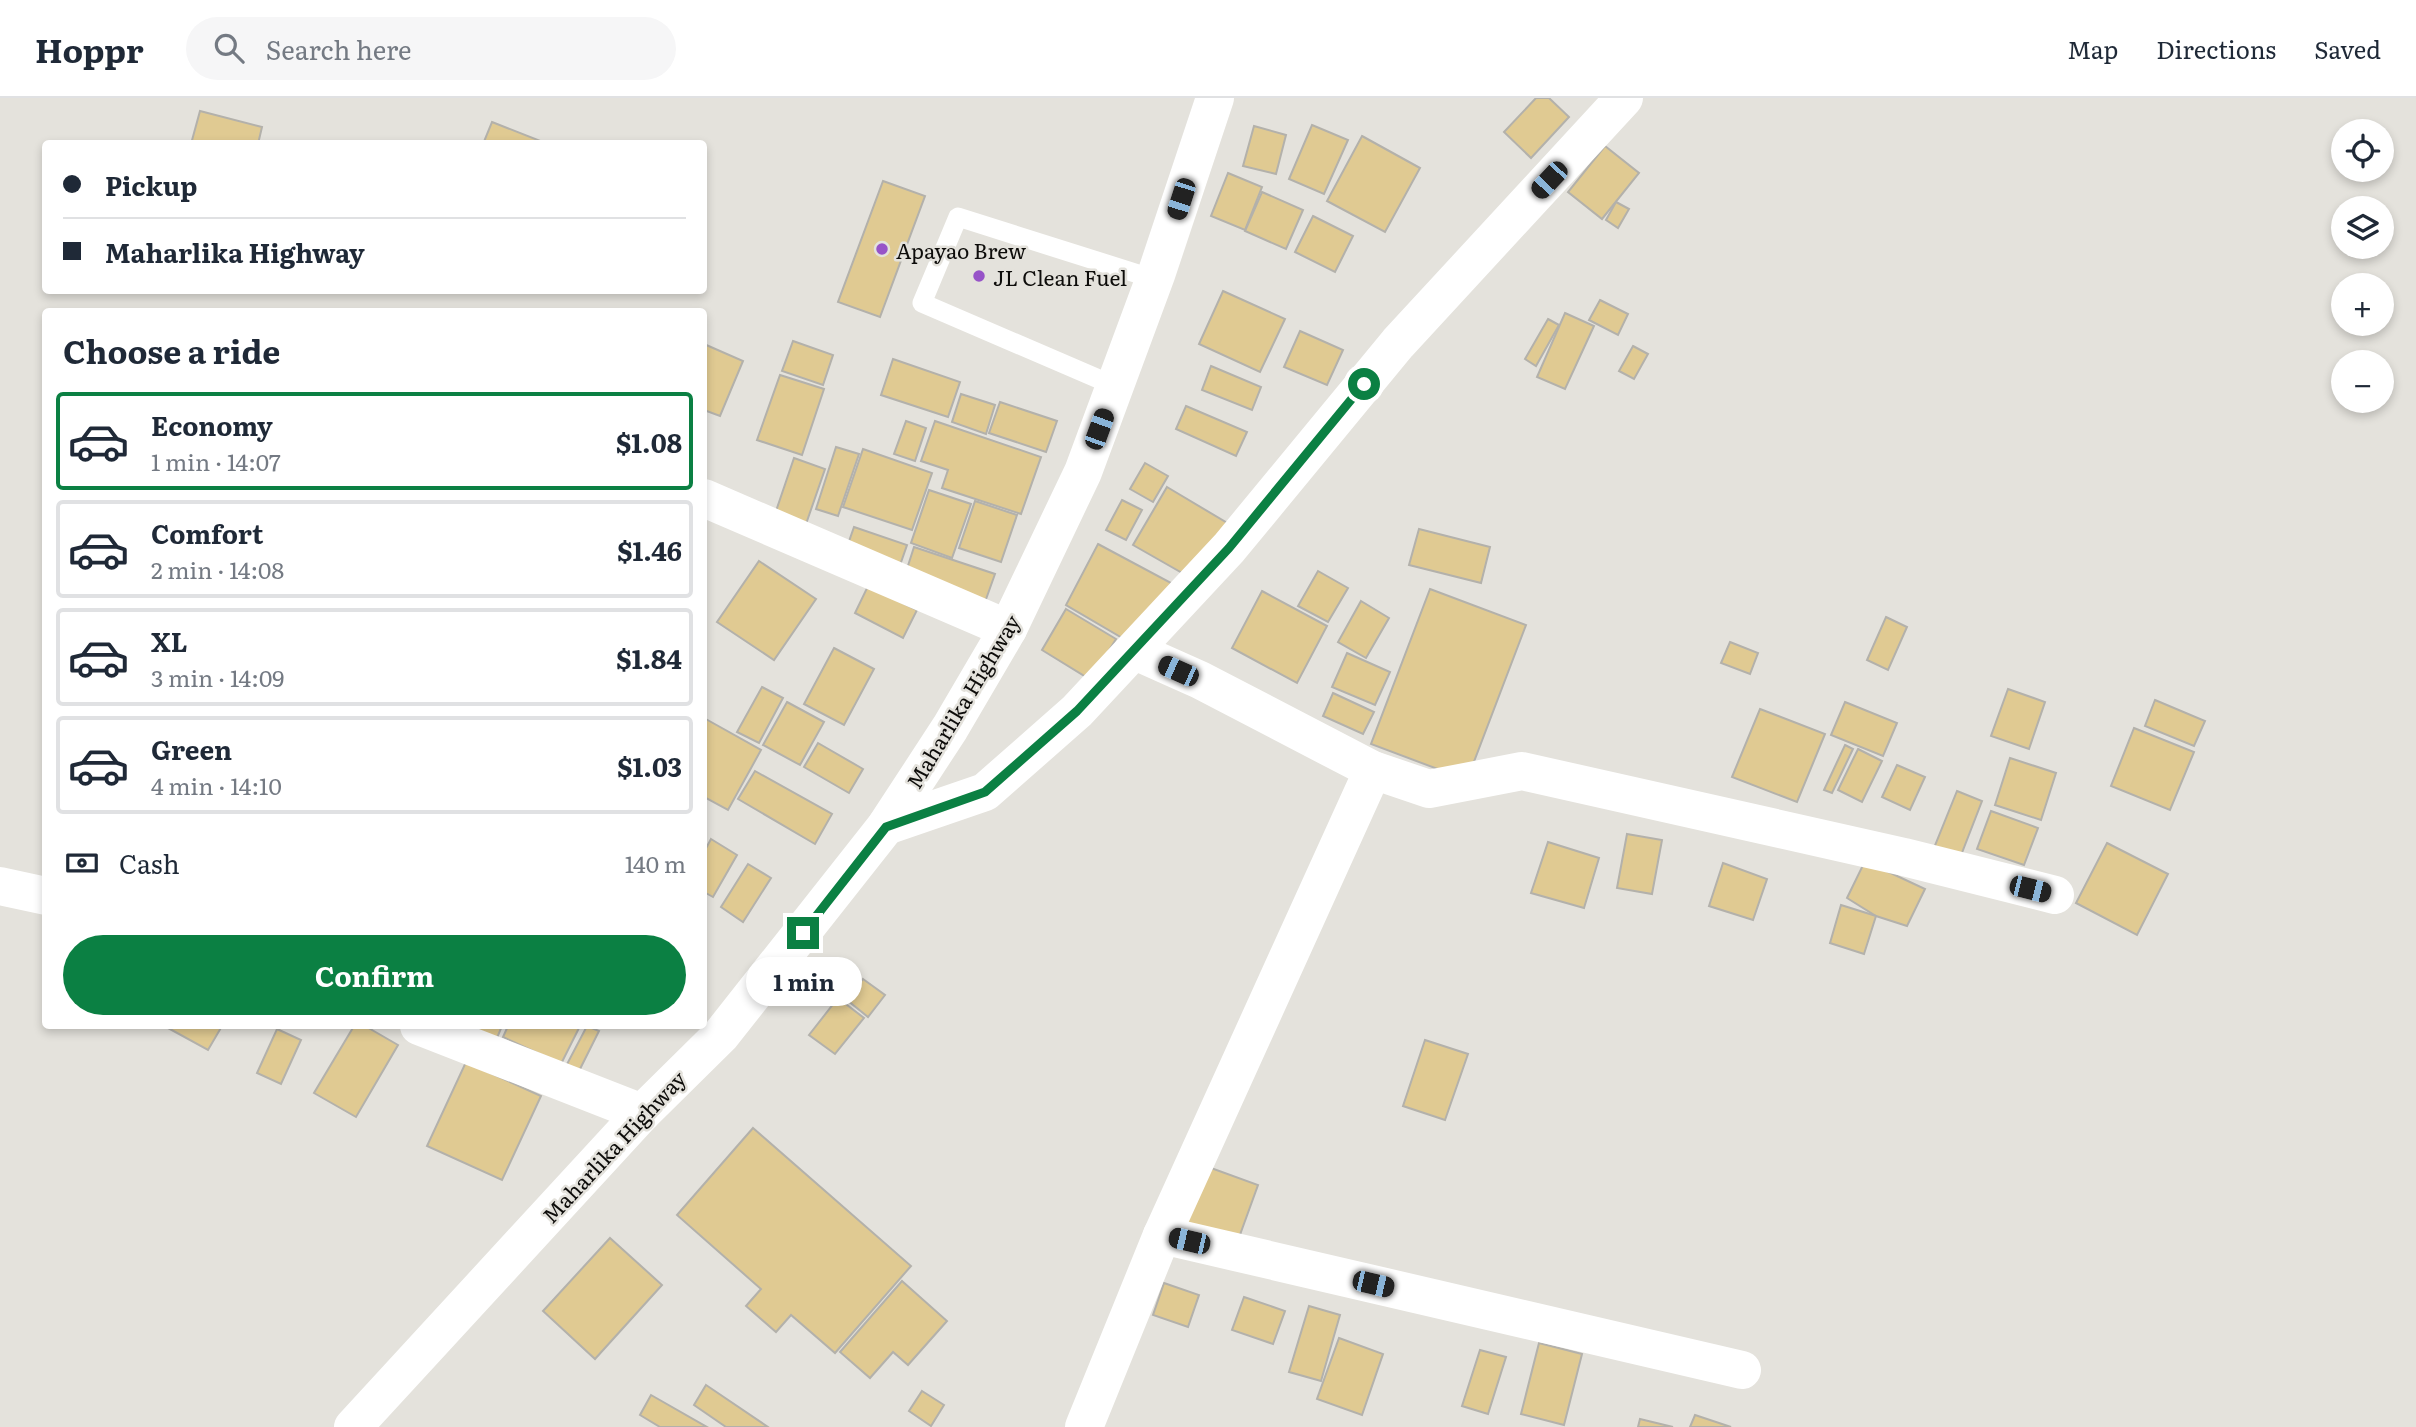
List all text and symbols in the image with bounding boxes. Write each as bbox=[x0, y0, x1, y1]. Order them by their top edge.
search box bbox=[186, 17, 676, 80]
text: Hoppr bbox=[35, 24, 144, 73]
icon: search bbox=[210, 29, 248, 67]
text: Search here bbox=[266, 29, 412, 68]
text: Map bbox=[2067, 31, 2118, 66]
text: Directions bbox=[2156, 31, 2276, 66]
text: Saved bbox=[2314, 31, 2381, 66]
map controls bbox=[2331, 119, 2394, 413]
button: locate bbox=[2331, 119, 2394, 182]
car bbox=[1527, 157, 1572, 203]
text: Pickup bbox=[105, 165, 197, 204]
car bbox=[1165, 176, 1198, 222]
button: layers bbox=[2331, 196, 2394, 259]
text: Maharlika Highway bbox=[105, 232, 365, 271]
place label: Apayao Brew bbox=[896, 234, 1026, 265]
marker: Apayao Brew bbox=[874, 241, 890, 257]
place label: JL Clean Fuel bbox=[993, 261, 1127, 292]
marker: JL Clean Fuel bbox=[971, 268, 987, 284]
button: + bbox=[2331, 273, 2394, 336]
text: Choose a ride bbox=[63, 326, 280, 374]
button: − bbox=[2331, 350, 2394, 413]
route start bbox=[1348, 368, 1380, 400]
text: Economy bbox=[151, 405, 273, 444]
car bbox=[1082, 406, 1117, 452]
icon: car bbox=[67, 410, 130, 473]
text: $1.08 bbox=[616, 422, 682, 461]
text: 1 min · 14:07 bbox=[151, 444, 281, 478]
text: Comfort bbox=[151, 513, 263, 552]
icon: car bbox=[67, 518, 130, 581]
text: $1.46 bbox=[617, 530, 682, 569]
text: 2 min · 14:08 bbox=[151, 552, 284, 586]
street label: Maharlika Highway bbox=[898, 607, 1027, 794]
text: XL bbox=[151, 621, 188, 660]
icon: car bbox=[67, 626, 130, 689]
text: $1.84 bbox=[616, 638, 682, 677]
car bbox=[1155, 653, 1202, 689]
text: 3 min · 14:09 bbox=[151, 660, 284, 694]
text: Green bbox=[151, 729, 232, 768]
icon: car bbox=[67, 734, 130, 797]
text: $1.03 bbox=[617, 746, 682, 785]
text: 4 min · 14:10 bbox=[151, 768, 282, 802]
text: Cash bbox=[119, 843, 180, 882]
icon: cash bbox=[63, 844, 101, 882]
text: 140 m bbox=[625, 846, 686, 880]
car bbox=[2008, 874, 2053, 904]
route end bbox=[787, 917, 819, 949]
button: Confirm bbox=[63, 935, 686, 1015]
callout: 1 min bbox=[745, 958, 861, 1006]
text: 1 min bbox=[773, 964, 835, 998]
street label: Maharlika Highway bbox=[534, 1062, 693, 1229]
car bbox=[1167, 1226, 1212, 1256]
car bbox=[1351, 1269, 1396, 1299]

